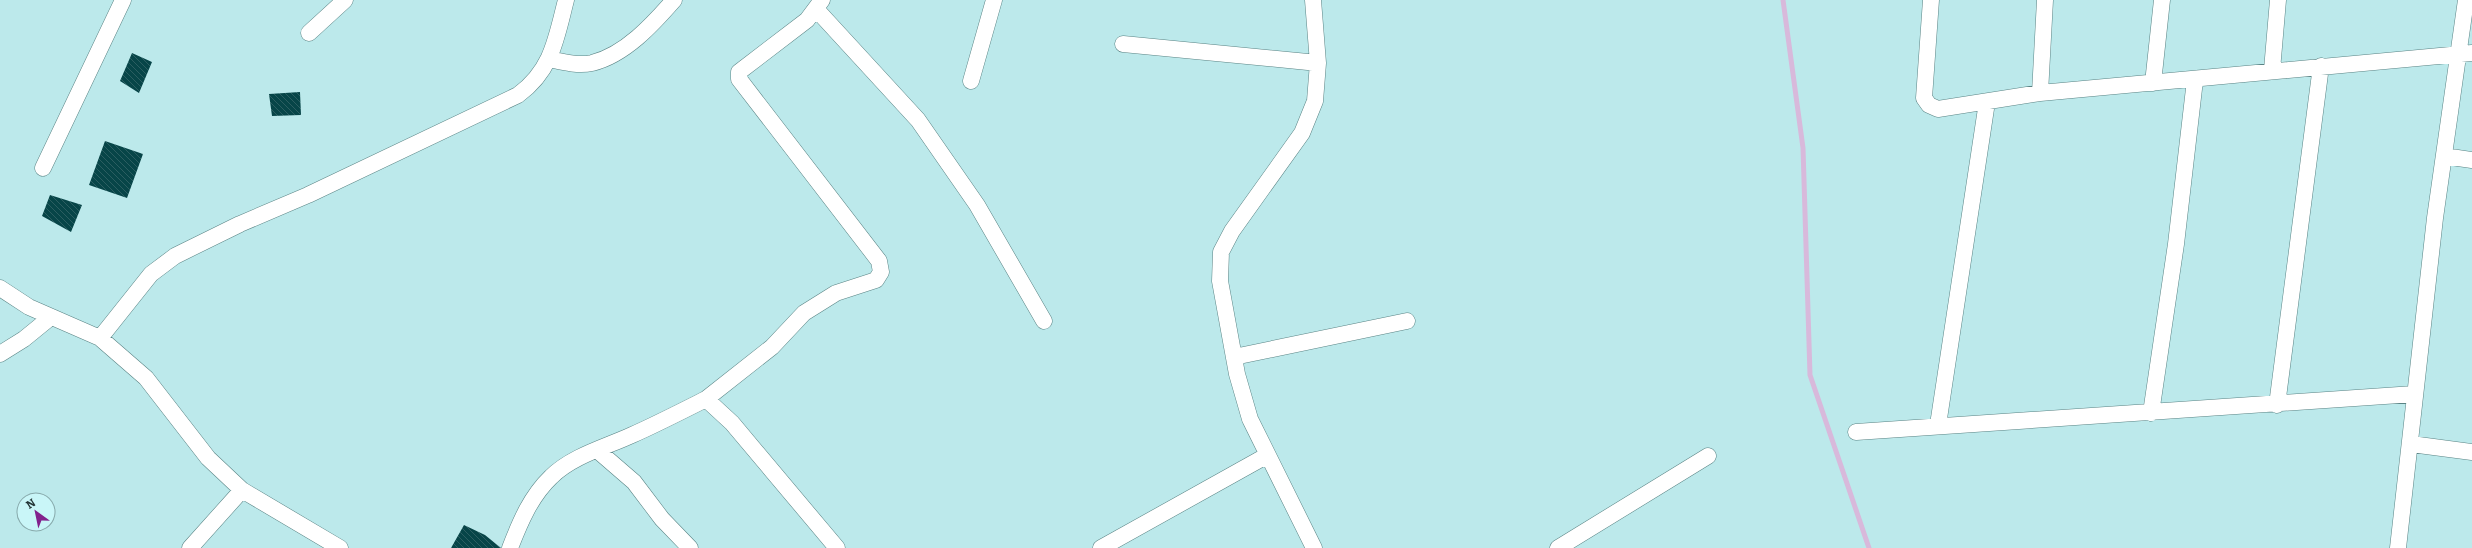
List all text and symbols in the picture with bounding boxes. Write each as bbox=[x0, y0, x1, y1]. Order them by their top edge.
north arrow bbox=[16, 492, 56, 532]
text: N bbox=[24, 496, 38, 512]

